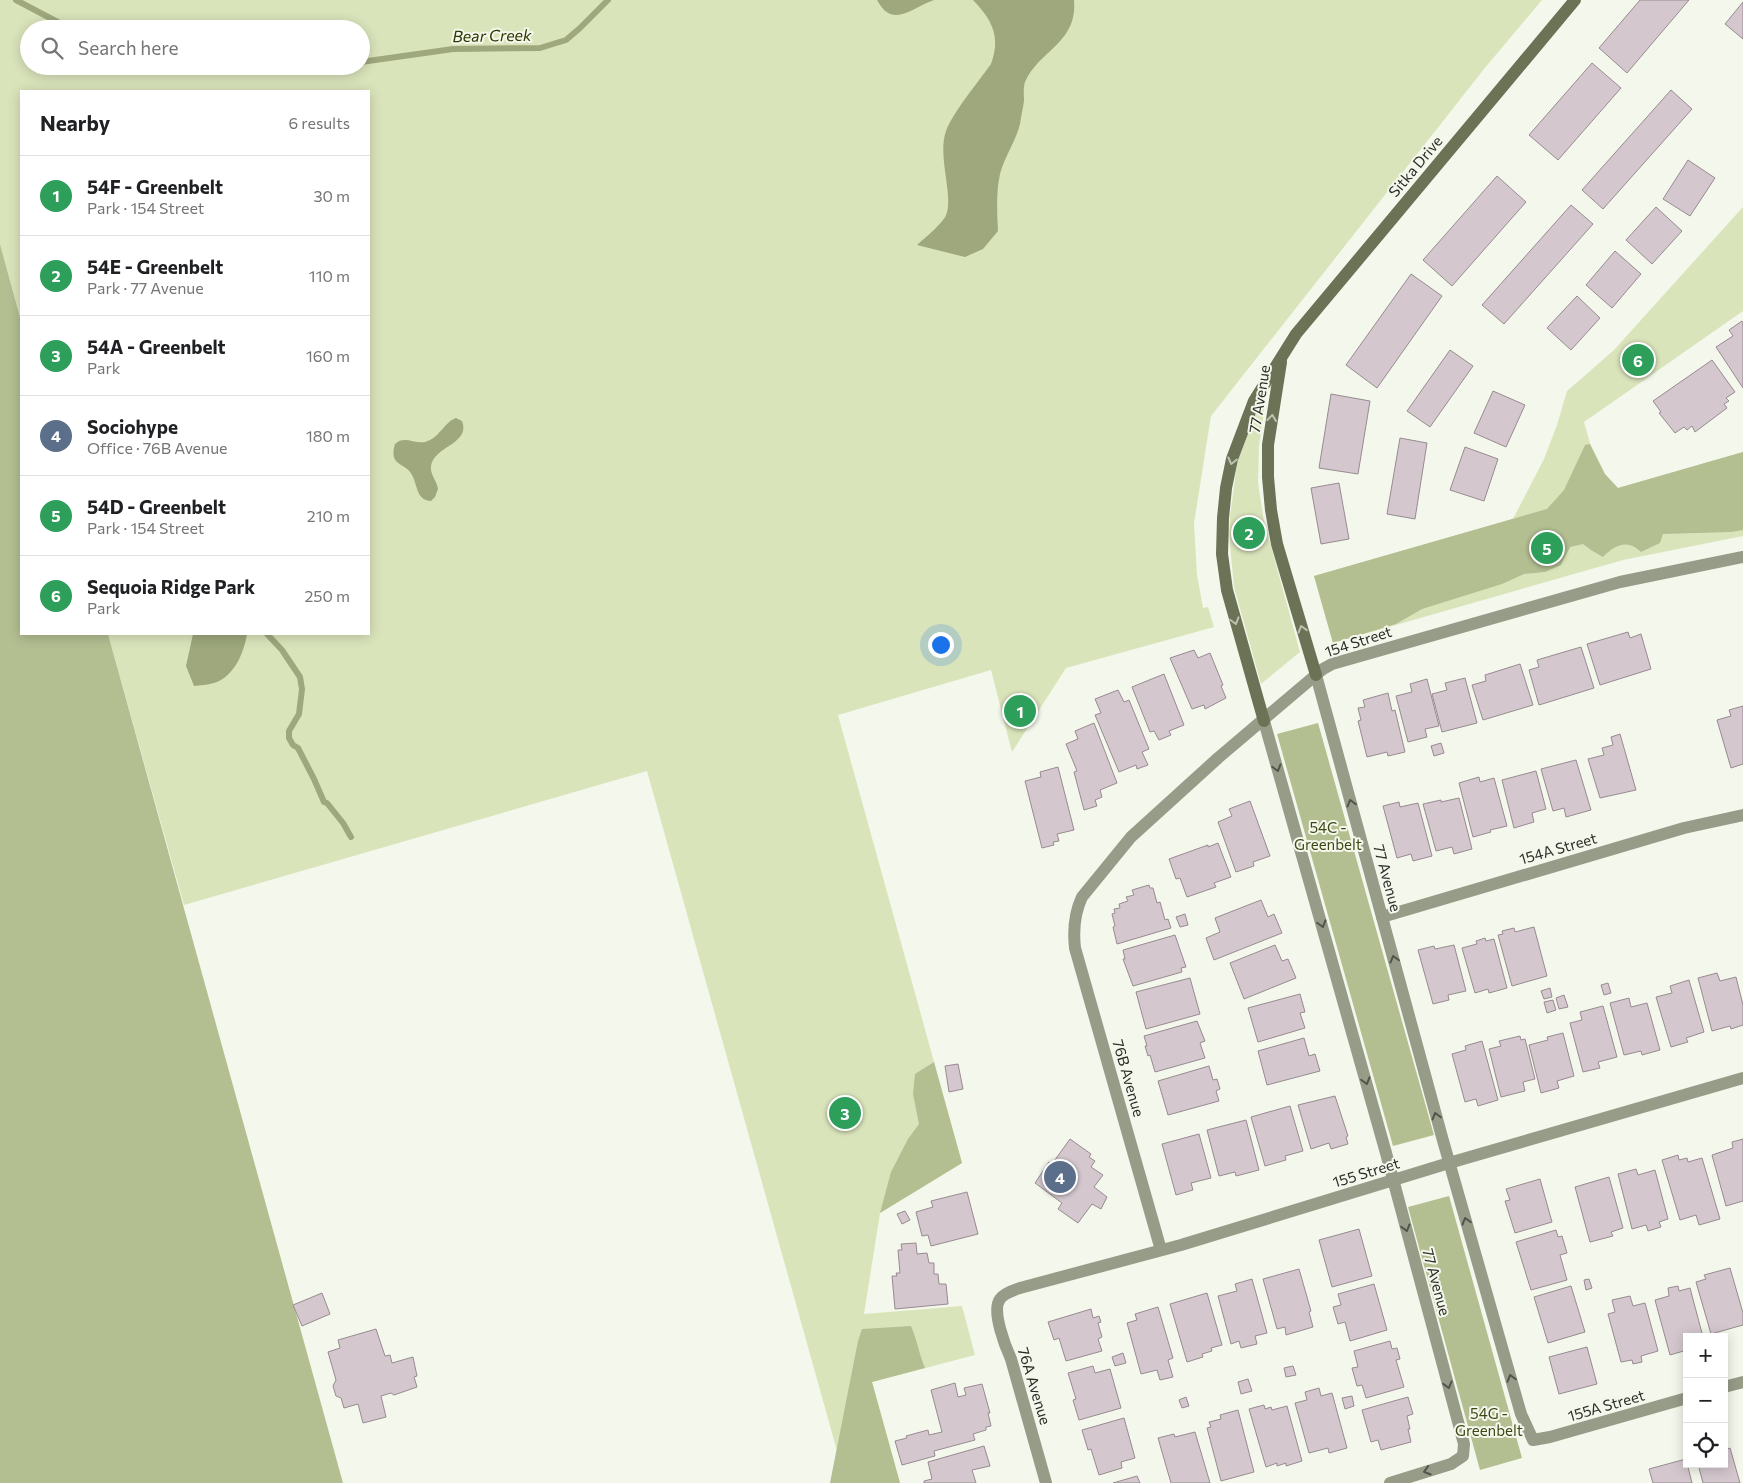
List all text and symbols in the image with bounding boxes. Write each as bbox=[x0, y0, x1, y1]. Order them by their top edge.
search box bbox=[20, 20, 370, 75]
water label: Bear Creek bbox=[452, 25, 532, 45]
icon: search bbox=[38, 34, 66, 62]
text: Search here bbox=[78, 36, 178, 59]
text: Nearby bbox=[40, 110, 110, 135]
text: 6 results bbox=[289, 113, 350, 132]
street label: Sitka Drive bbox=[1384, 132, 1446, 200]
text: 54F - Greenbelt bbox=[87, 175, 223, 198]
text: 1 bbox=[52, 186, 60, 205]
text: 30 m bbox=[313, 186, 350, 205]
text: Park · 154 Street bbox=[87, 198, 204, 217]
text: 54E - Greenbelt bbox=[87, 255, 223, 278]
text: 2 bbox=[51, 266, 61, 285]
text: 110 m bbox=[309, 266, 350, 285]
text: Park · 77 Avenue bbox=[87, 278, 204, 297]
text: 54A - Greenbelt bbox=[87, 335, 226, 358]
pin: 6 bbox=[1622, 341, 1654, 379]
text: 3 bbox=[51, 346, 61, 365]
text: 160 m bbox=[306, 346, 350, 365]
text: Park bbox=[87, 358, 120, 377]
street label: 77 Avenue bbox=[1245, 364, 1273, 434]
one-way arrow bbox=[1266, 414, 1277, 422]
text: Sociohype bbox=[87, 415, 178, 438]
text: 4 bbox=[51, 426, 61, 445]
text: 180 m bbox=[306, 426, 350, 445]
text: Office · 76B Avenue bbox=[87, 438, 228, 457]
one-way arrow bbox=[1227, 457, 1238, 465]
text: 54D - Greenbelt bbox=[87, 495, 226, 518]
text: 5 bbox=[51, 506, 61, 525]
text: 210 m bbox=[307, 506, 350, 525]
pin: 2 bbox=[1233, 514, 1265, 552]
text: Park · 154 Street bbox=[87, 518, 204, 537]
pin: 5 bbox=[1531, 529, 1563, 567]
text: Sequoia Ridge Park bbox=[87, 575, 255, 598]
text: 6 bbox=[51, 586, 61, 605]
text: 250 m bbox=[304, 586, 350, 605]
text: Park bbox=[87, 598, 120, 617]
one-way arrow bbox=[1230, 616, 1240, 625]
street label: 154 Street bbox=[1322, 622, 1394, 660]
one-way arrow bbox=[1298, 625, 1308, 633]
your location bbox=[928, 632, 954, 658]
pin: 1 bbox=[1004, 692, 1036, 730]
one-way arrow bbox=[1272, 763, 1282, 772]
one-way arrow bbox=[1346, 798, 1357, 807]
park label: 54C - Greenbelt bbox=[1294, 818, 1362, 853]
street label: 154A Street bbox=[1517, 828, 1599, 868]
street label: 77 Avenue bbox=[1370, 842, 1406, 914]
one-way arrow bbox=[1316, 920, 1326, 928]
one-way arrow bbox=[1389, 956, 1399, 964]
street label: 76B Avenue bbox=[1109, 1037, 1149, 1119]
one-way arrow bbox=[1360, 1076, 1370, 1084]
pin: 3 bbox=[829, 1094, 861, 1132]
one-way arrow bbox=[1432, 1113, 1442, 1121]
street label: 155 Street bbox=[1330, 1153, 1402, 1191]
pin: 4 bbox=[1044, 1158, 1076, 1196]
one-way arrow bbox=[1461, 1217, 1472, 1226]
one-way arrow bbox=[1400, 1223, 1411, 1232]
street label: 77 Avenue bbox=[1419, 1246, 1455, 1318]
map controls bbox=[1683, 1333, 1728, 1468]
button: + bbox=[1683, 1333, 1728, 1378]
street label: 76A Avenue bbox=[1015, 1345, 1055, 1427]
one-way arrow bbox=[1506, 1374, 1516, 1382]
button: − bbox=[1683, 1378, 1728, 1423]
one-way arrow bbox=[1442, 1380, 1453, 1389]
street label: 155A Street bbox=[1566, 1385, 1646, 1425]
park label: 54G - Greenbelt bbox=[1455, 1404, 1523, 1439]
button: locate bbox=[1683, 1423, 1728, 1468]
one-way arrow bbox=[1423, 1466, 1431, 1476]

